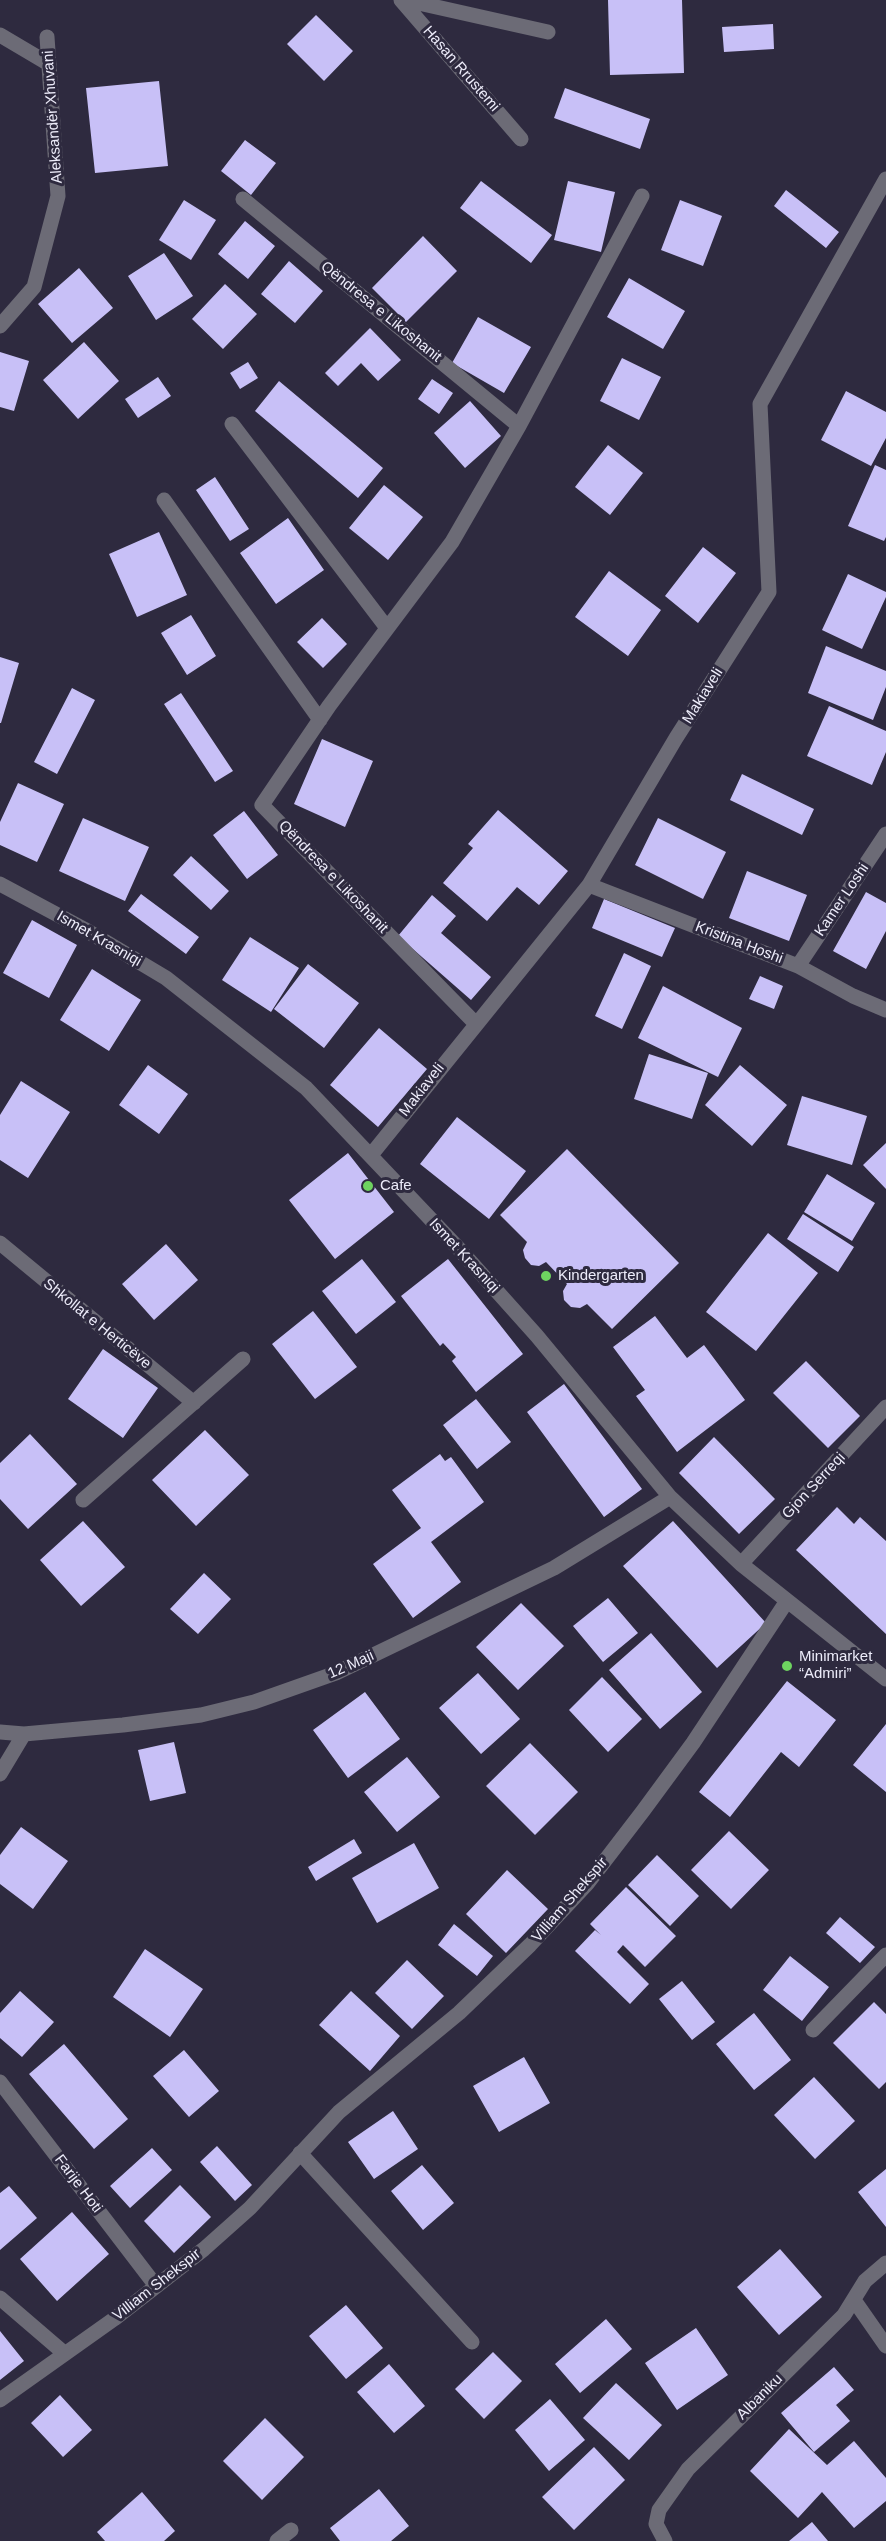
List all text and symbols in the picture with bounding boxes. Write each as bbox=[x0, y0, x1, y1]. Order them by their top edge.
street label: Hasan Rrustemi bbox=[419, 23, 503, 115]
street label: Aleksandër Xhuvani bbox=[39, 50, 67, 184]
street label: Qëndresa e Likoshanit bbox=[317, 258, 445, 366]
street label: Makiaveli bbox=[679, 665, 727, 727]
street label: Qëndresa e Likoshanit bbox=[274, 817, 392, 937]
street label: Kamer Loshi bbox=[811, 860, 873, 940]
street label: Ismet Krasniqi bbox=[53, 907, 145, 971]
street label: Kristina Hoshi bbox=[693, 918, 785, 968]
street label: Makiaveli bbox=[396, 1060, 448, 1120]
place label: Cafe bbox=[380, 1177, 412, 1195]
marker: Cafe bbox=[361, 1179, 375, 1193]
street label: Ismet Krasniqi bbox=[425, 1215, 503, 1297]
place label: Kindergarten bbox=[558, 1267, 644, 1285]
marker: Kindergarten bbox=[539, 1269, 553, 1283]
street label: Shkollat e Herticëve bbox=[40, 1275, 154, 1373]
street label: Gjon Serreqi bbox=[779, 1449, 849, 1523]
street label: 12 Maji bbox=[325, 1647, 377, 1683]
place label: Minimarket “Admiri” bbox=[799, 1648, 872, 1683]
marker: Minimarket “Admiri” bbox=[780, 1659, 794, 1673]
street label: Villiam Shekspir bbox=[528, 1854, 612, 1946]
street label: Farije Hoti bbox=[50, 2151, 106, 2217]
street label: Villiam Shekspir bbox=[110, 2245, 204, 2325]
street label: Albaniku bbox=[733, 2370, 787, 2424]

